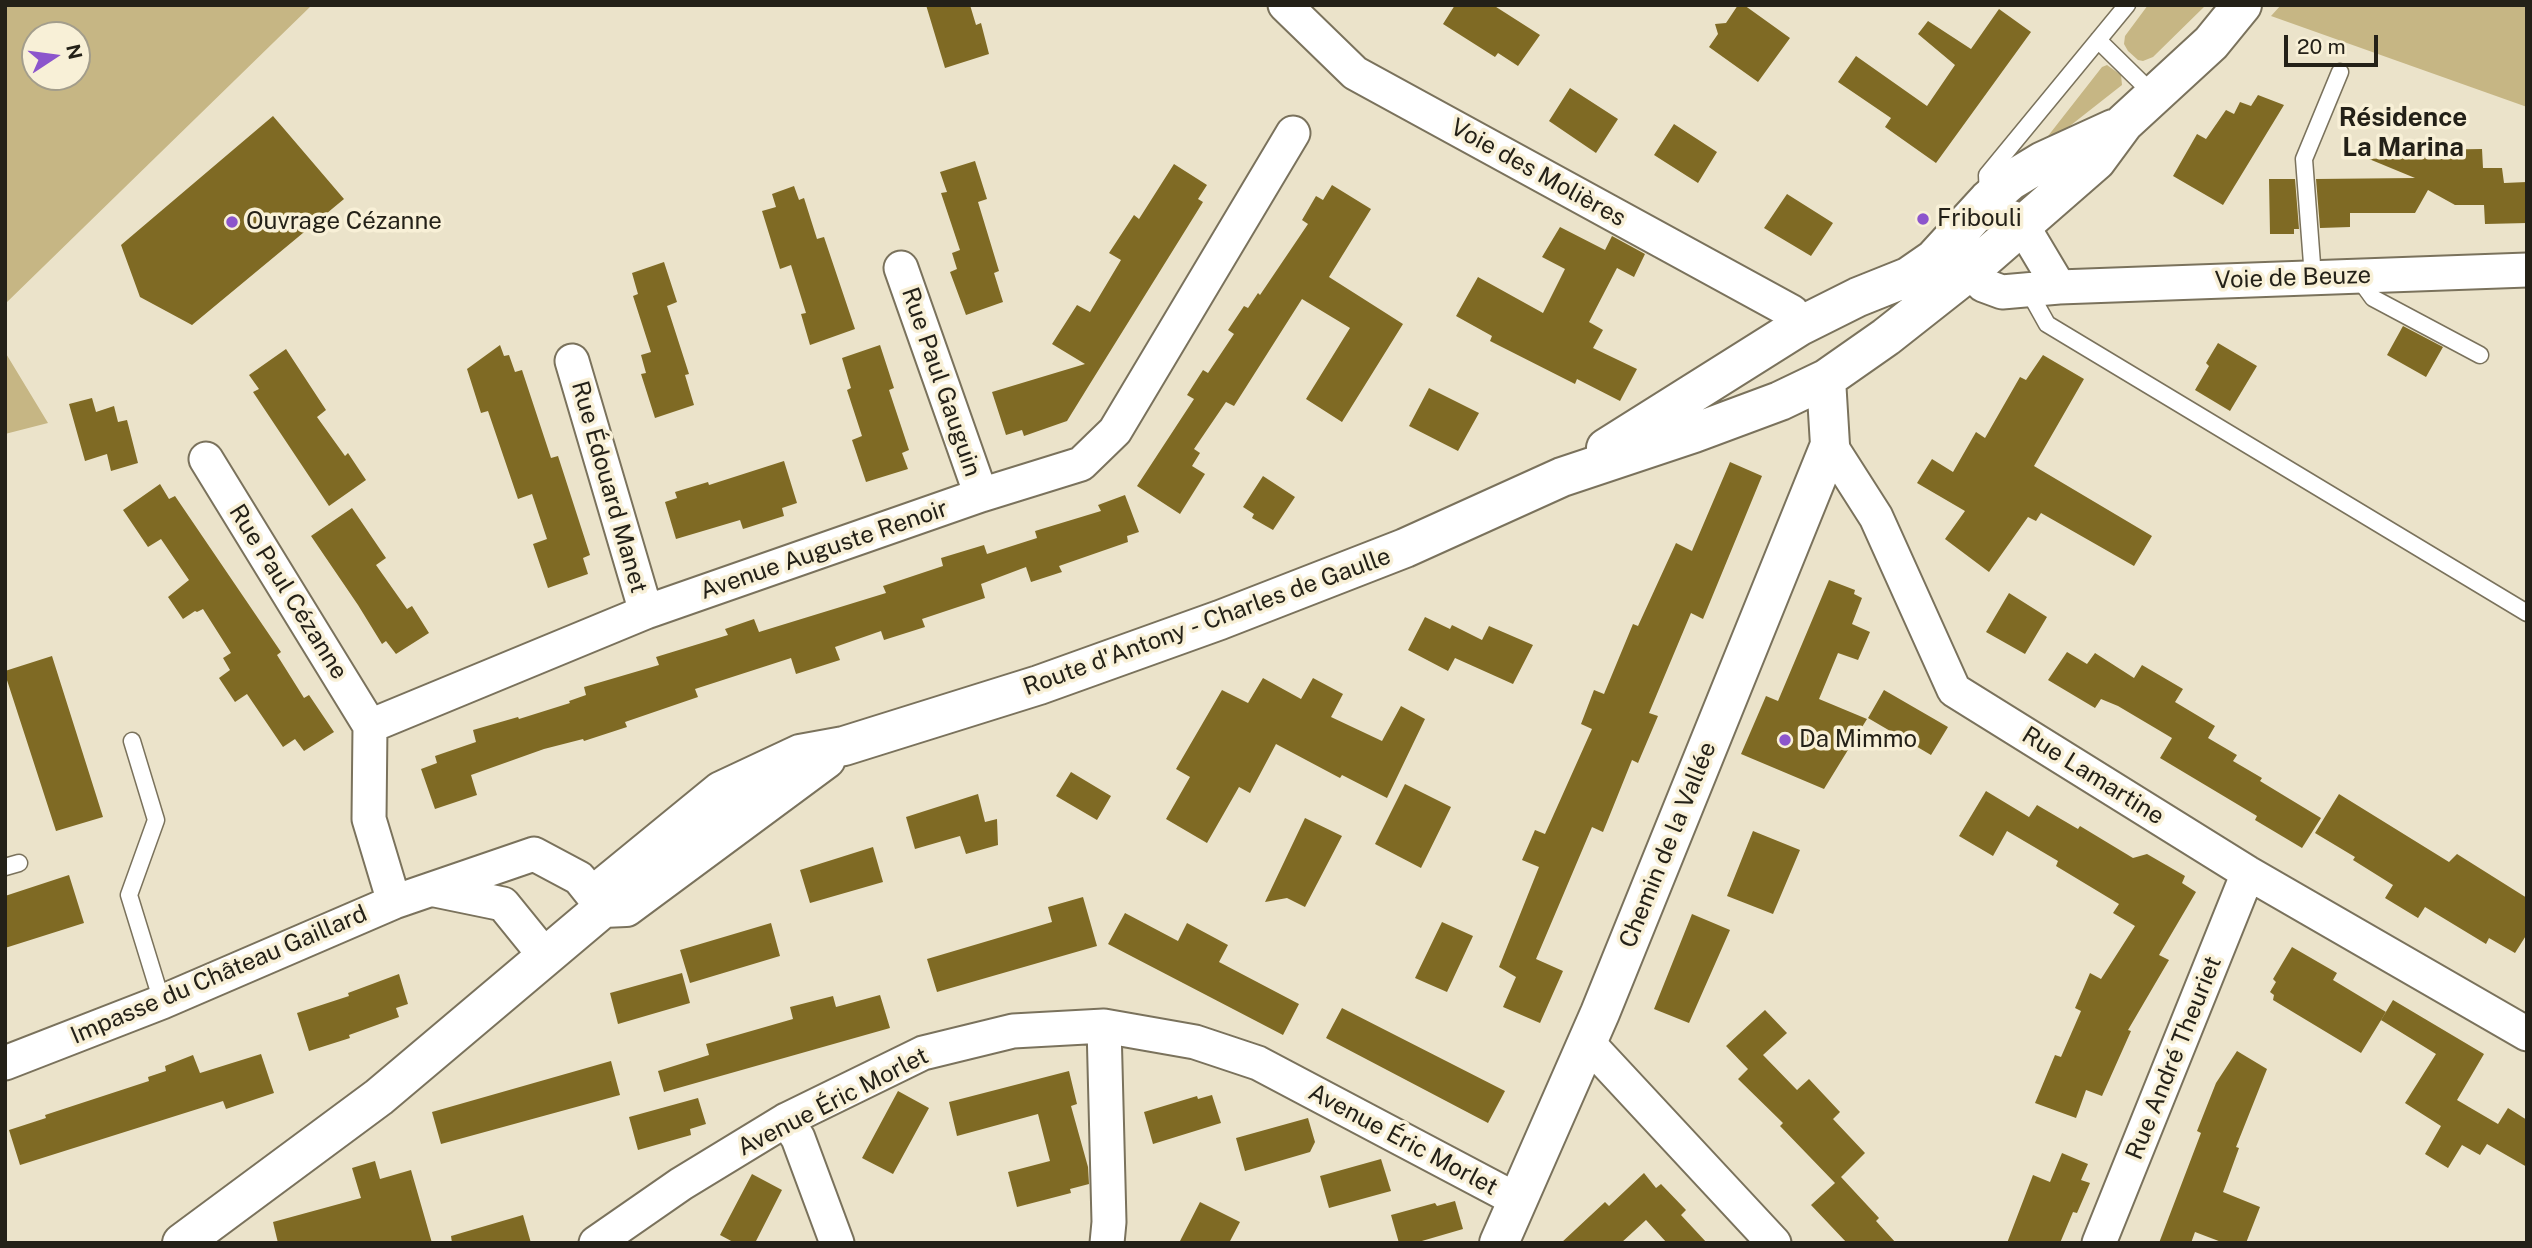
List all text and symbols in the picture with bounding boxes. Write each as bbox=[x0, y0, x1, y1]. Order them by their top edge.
north arrow bbox=[21, 21, 91, 91]
scale bar bbox=[2287, 21, 2382, 65]
text: 20 m bbox=[2297, 34, 2346, 59]
text: N bbox=[62, 42, 87, 61]
district label: Résidence La Marina bbox=[2339, 102, 2467, 164]
street label: Voie des Molières bbox=[1445, 113, 1631, 233]
place label: Fribouli bbox=[1937, 205, 2022, 233]
place label: Ouvrage Cézanne bbox=[246, 208, 442, 236]
marker: Fribouli bbox=[1915, 211, 1931, 227]
marker: Ouvrage Cézanne bbox=[224, 214, 240, 230]
street label: Voie de Beuze bbox=[2214, 261, 2372, 295]
street label: Rue Paul Gauguin bbox=[895, 284, 987, 480]
street label: Rue Édouard Manet bbox=[565, 378, 653, 596]
street label: Avenue Auguste Renoir bbox=[696, 494, 952, 606]
street label: Rue Paul Cézanne bbox=[223, 499, 353, 685]
street label: Route d'Antony - Charles de Gaulle bbox=[1019, 542, 1395, 702]
street label: Rue Lamartine bbox=[2017, 721, 2169, 831]
place label: Da Mimmo bbox=[1799, 726, 1917, 754]
marker: Da Mimmo bbox=[1777, 732, 1793, 748]
street label: Chemin de la Vallée bbox=[1614, 738, 1722, 952]
street label: Impasse du Château Gaillard bbox=[67, 899, 371, 1051]
street label: Rue André Theuriet bbox=[2120, 952, 2228, 1164]
street label: Avenue Éric Morlet bbox=[733, 1041, 933, 1163]
street label: Avenue Éric Morlet bbox=[1303, 1078, 1503, 1202]

